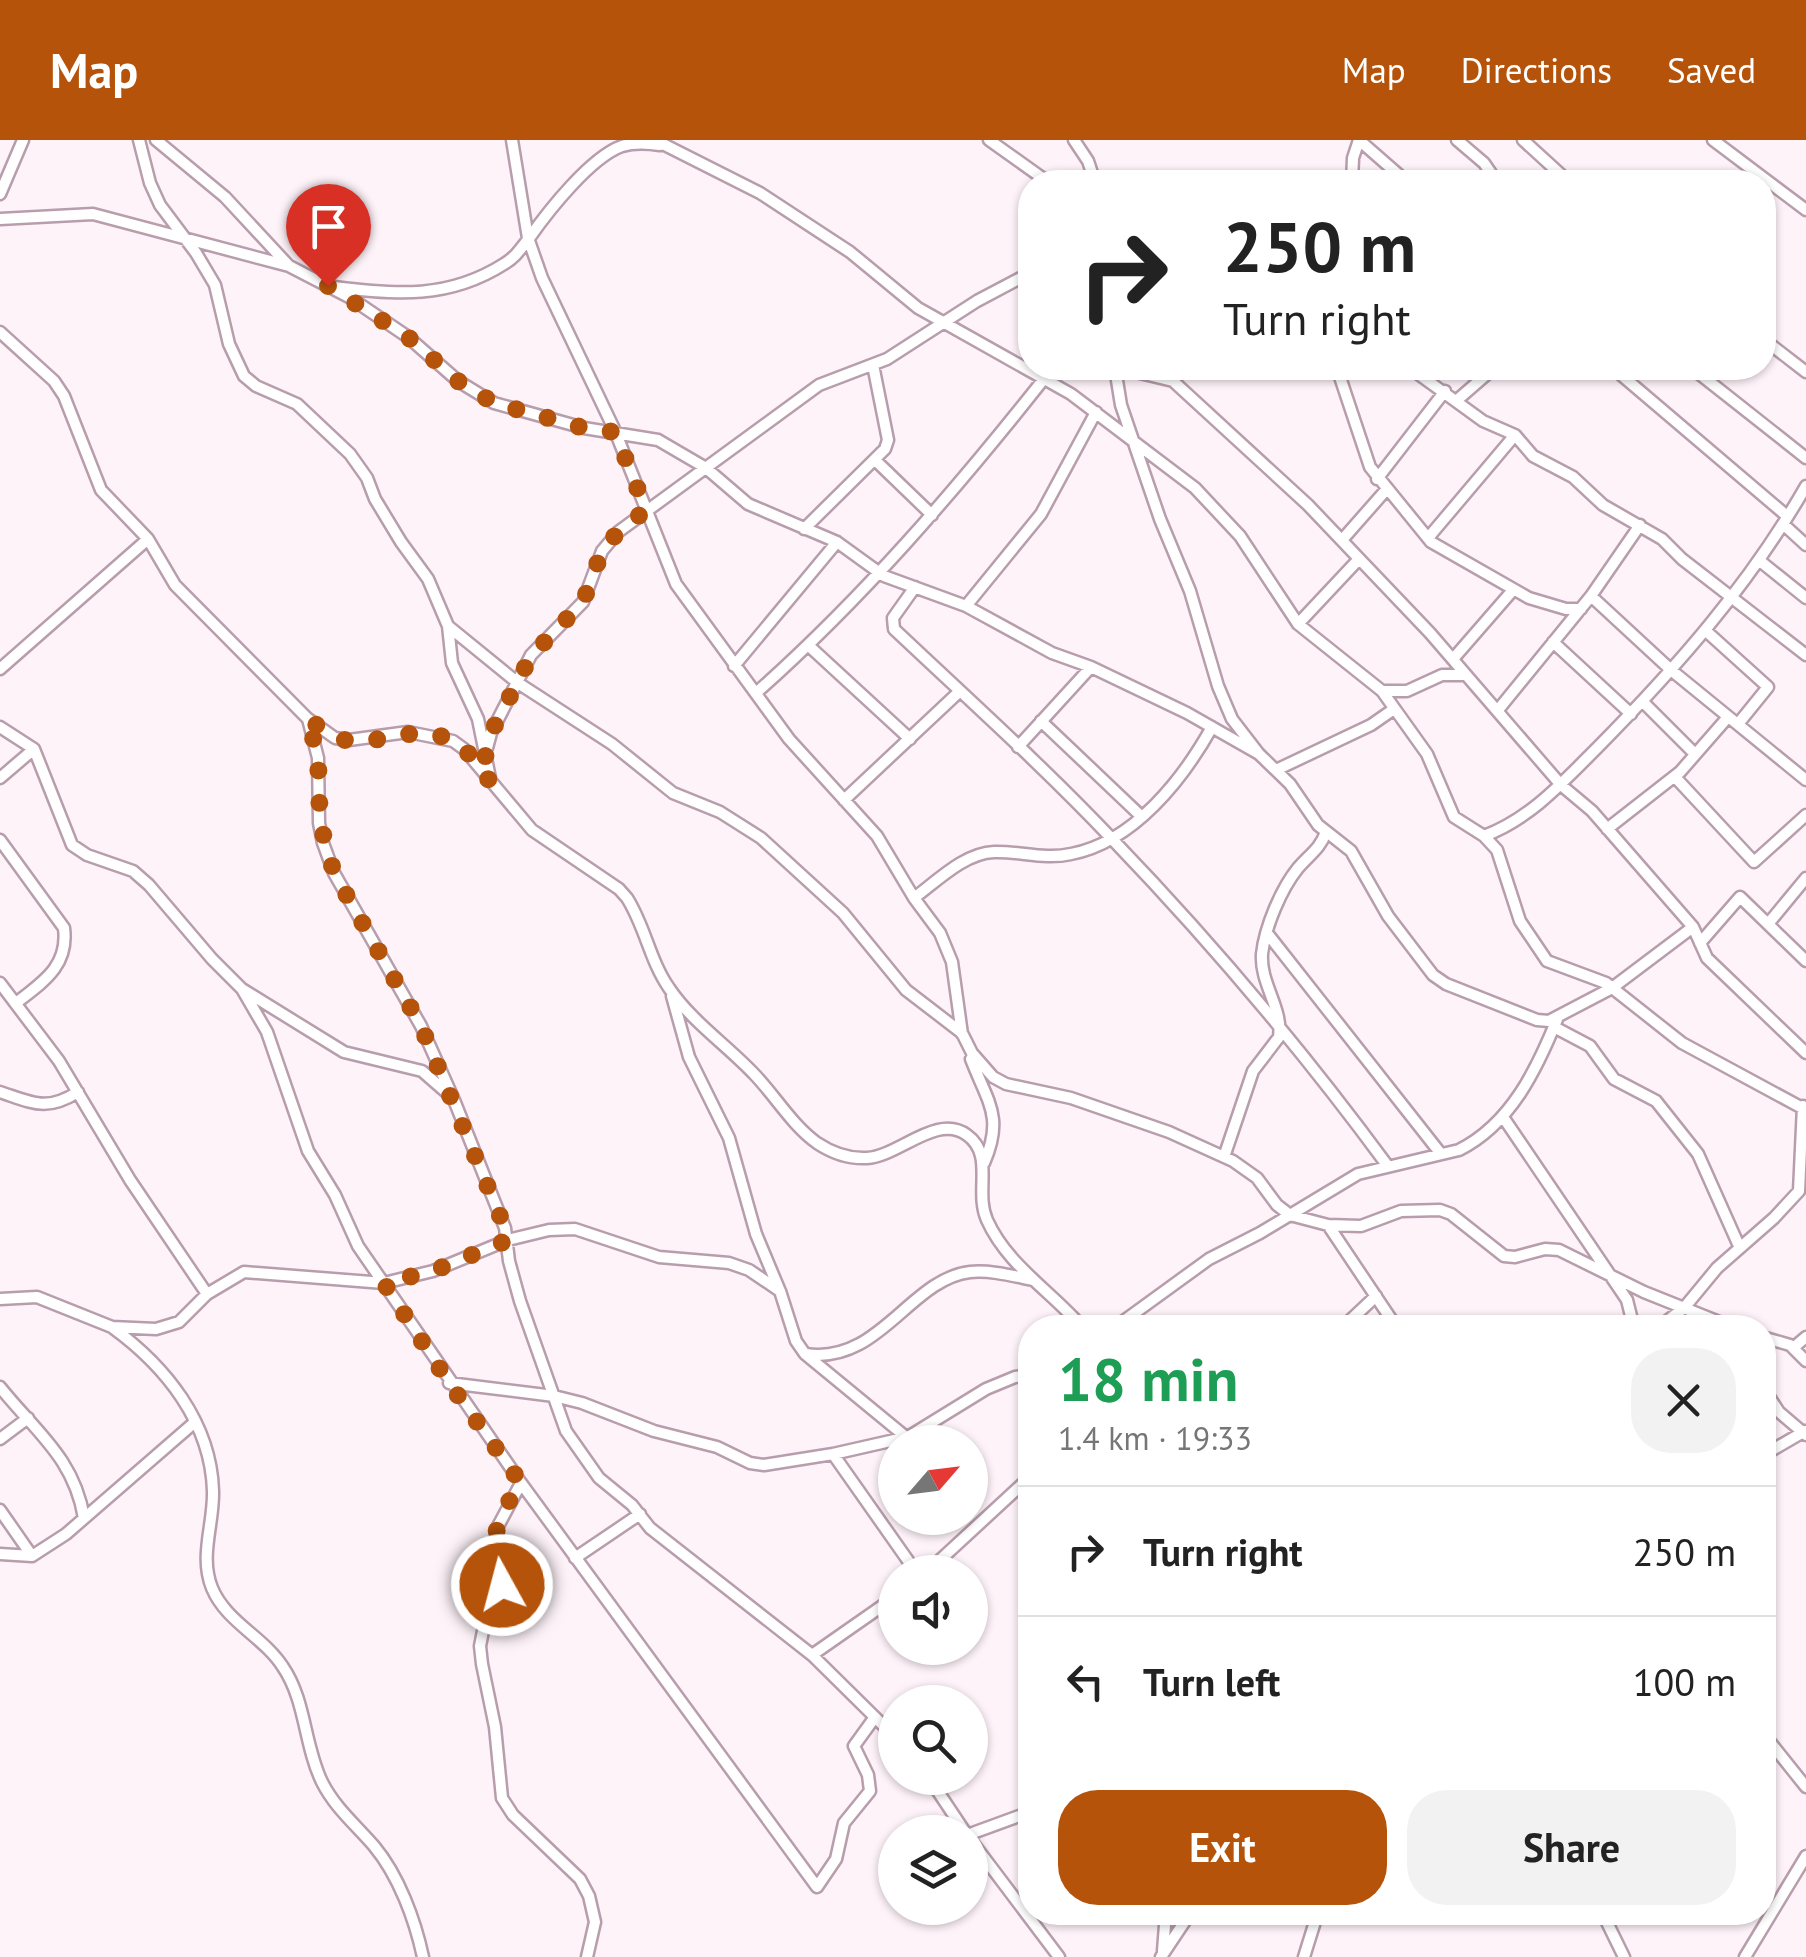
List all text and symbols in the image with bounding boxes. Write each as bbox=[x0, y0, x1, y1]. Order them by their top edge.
text: Map bbox=[50, 39, 138, 101]
text: Map bbox=[1342, 47, 1406, 93]
text: Directions bbox=[1461, 47, 1612, 93]
text: Saved bbox=[1667, 47, 1756, 93]
pin bbox=[286, 184, 371, 287]
icon: arrive bbox=[301, 199, 356, 254]
text: 250 m bbox=[1223, 201, 1416, 291]
icon: right bbox=[1058, 210, 1188, 340]
text: Turn right bbox=[1223, 289, 1411, 347]
text: 18 min bbox=[1058, 1340, 1238, 1418]
button: close bbox=[1631, 1348, 1736, 1453]
text: 1.4 km · 19:33 bbox=[1058, 1417, 1252, 1459]
north arrow bbox=[878, 1425, 988, 1535]
map controls bbox=[878, 1425, 988, 1925]
icon: right bbox=[1058, 1524, 1113, 1579]
text: Turn right bbox=[1143, 1527, 1303, 1576]
text: 250 m bbox=[1633, 1527, 1736, 1576]
position arrow bbox=[450, 1533, 554, 1637]
button: sound bbox=[878, 1555, 988, 1665]
icon: left bbox=[1058, 1654, 1113, 1709]
text: Turn left bbox=[1143, 1657, 1280, 1706]
text: 100 m bbox=[1633, 1657, 1736, 1706]
button: search bbox=[878, 1685, 988, 1795]
button: Exit bbox=[1058, 1790, 1387, 1905]
button: Share bbox=[1407, 1790, 1736, 1905]
button: layers bbox=[878, 1815, 988, 1925]

